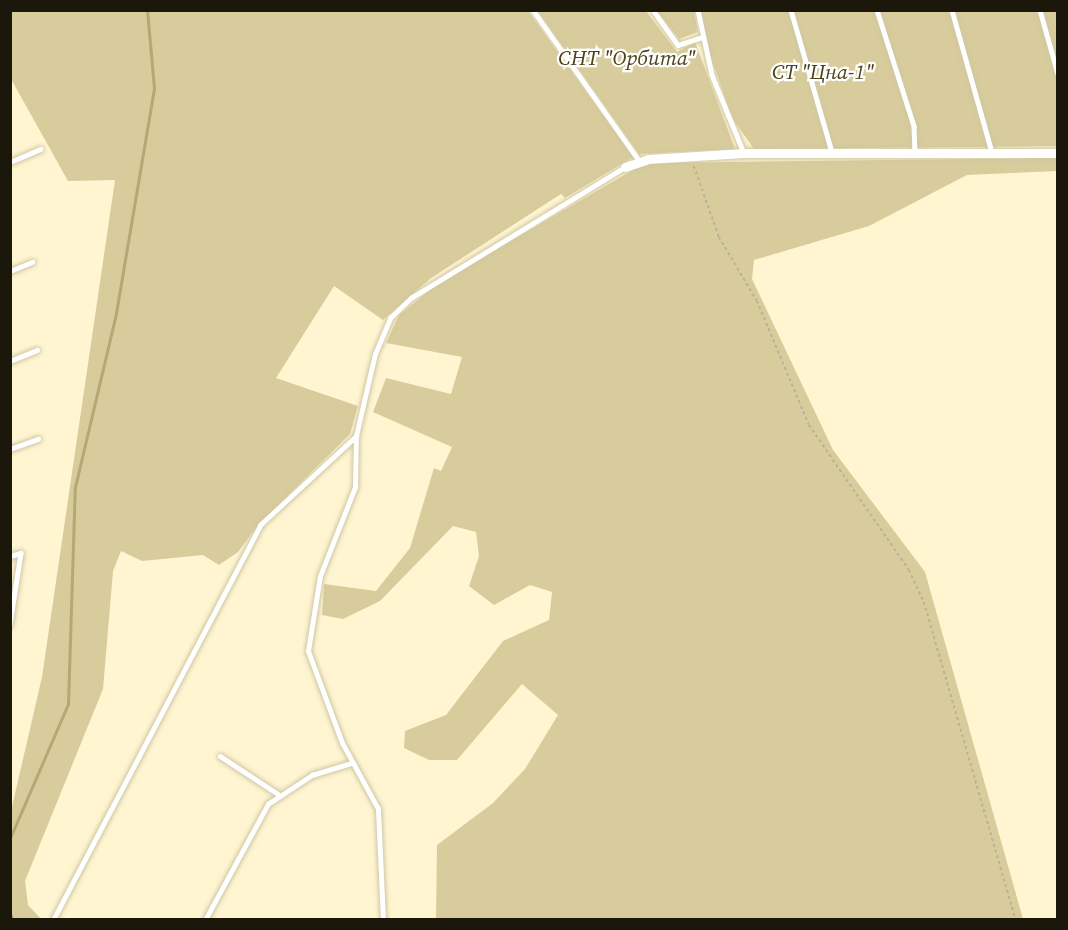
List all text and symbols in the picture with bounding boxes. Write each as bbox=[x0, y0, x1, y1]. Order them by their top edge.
park label: CНТ "Орбита" bbox=[558, 45, 696, 71]
park label: СТ "Цна-1" bbox=[772, 59, 874, 85]

